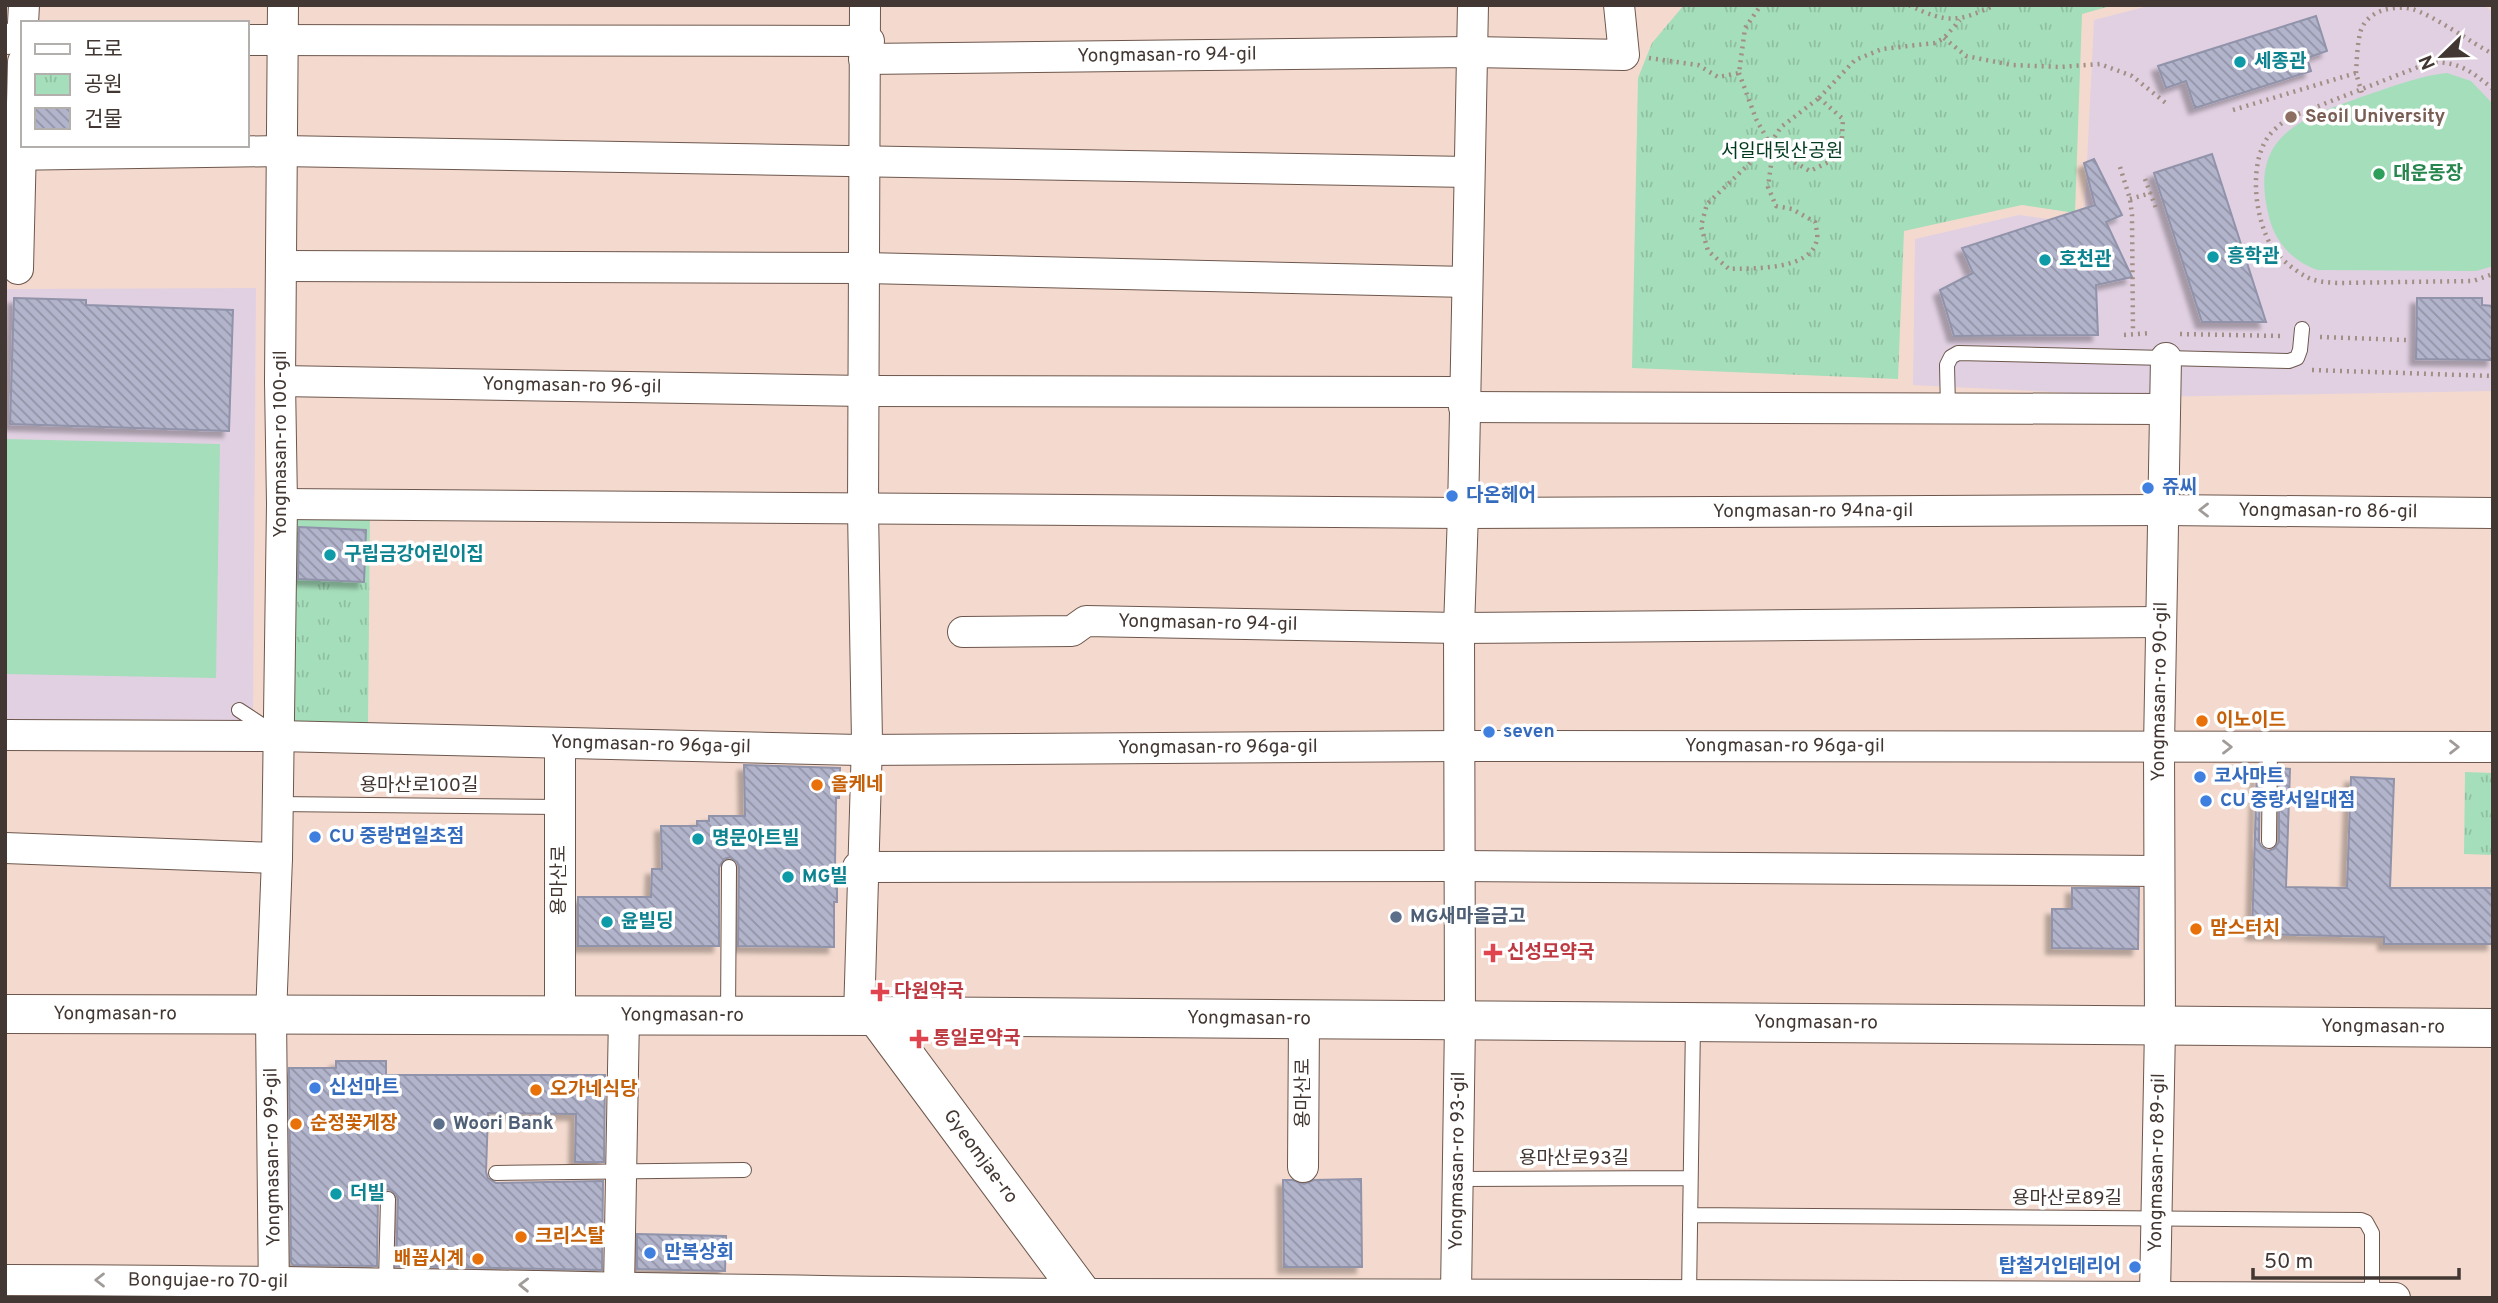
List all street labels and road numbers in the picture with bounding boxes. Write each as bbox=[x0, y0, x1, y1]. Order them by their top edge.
street label: Yongmasan-ro 94-gil bbox=[1077, 42, 1257, 69]
street label: Yongmasan-ro 100-gil bbox=[269, 350, 293, 538]
street label: Yongmasan-ro 96-gil bbox=[482, 372, 662, 400]
street label: Yongmasan-ro 94na-gil bbox=[1713, 499, 1913, 524]
street label: Yongmasan-ro 86-gil bbox=[2238, 499, 2418, 524]
street label: Yongmasan-ro 90-gil bbox=[2147, 602, 2174, 782]
street label: Yongmasan-ro 94-gil bbox=[1118, 610, 1298, 637]
street label: Yongmasan-ro 96ga-gil bbox=[551, 731, 751, 759]
street label: Yongmasan-ro 96ga-gil bbox=[1685, 734, 1885, 758]
street label: Yongmasan-ro 96ga-gil bbox=[1118, 735, 1318, 760]
street label: 용마산로100길 bbox=[360, 774, 478, 798]
street label: 용마산로 bbox=[548, 845, 572, 915]
street label: Yongmasan-ro bbox=[53, 1002, 177, 1026]
street label: Yongmasan-ro bbox=[620, 1003, 744, 1028]
street label: Yongmasan-ro bbox=[1187, 1006, 1311, 1031]
street label: Yongmasan-ro bbox=[1754, 1011, 1878, 1035]
street label: Yongmasan-ro bbox=[2321, 1015, 2445, 1040]
street label: 용마산로 bbox=[1292, 1058, 1316, 1128]
street label: Yongmasan-ro 99-gil bbox=[259, 1067, 287, 1247]
street label: Yongmasan-ro 93-gil bbox=[1445, 1071, 1471, 1251]
street label: Yongmasan-ro 89-gil bbox=[2144, 1073, 2171, 1252]
street label: Gyeomjae-ro bbox=[938, 1105, 1023, 1208]
street label: 용마산로93길 bbox=[1519, 1147, 1629, 1171]
street label: 용마산로89길 bbox=[2012, 1187, 2122, 1211]
street label: Bongujae-ro 70-gil bbox=[128, 1268, 288, 1294]

